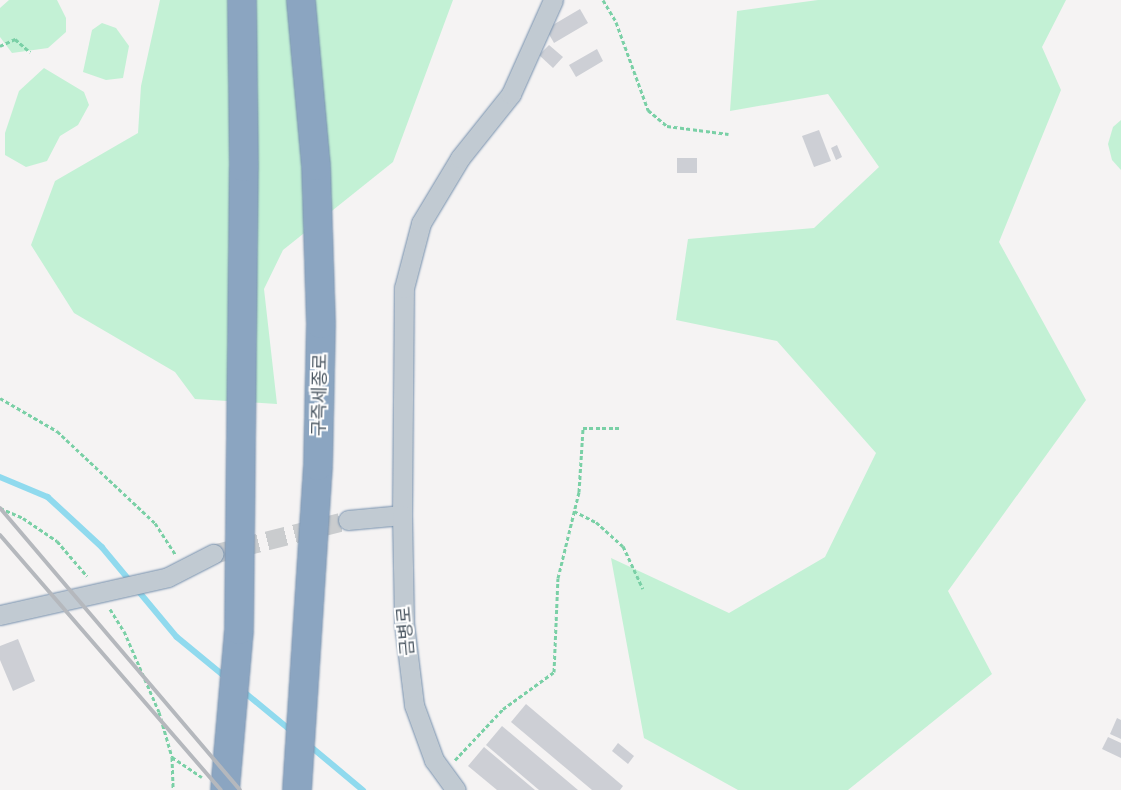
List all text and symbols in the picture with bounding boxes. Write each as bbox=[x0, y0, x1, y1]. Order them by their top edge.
street label: 구즉세종로 bbox=[308, 353, 332, 437]
street label: 금병로 bbox=[393, 605, 419, 657]

